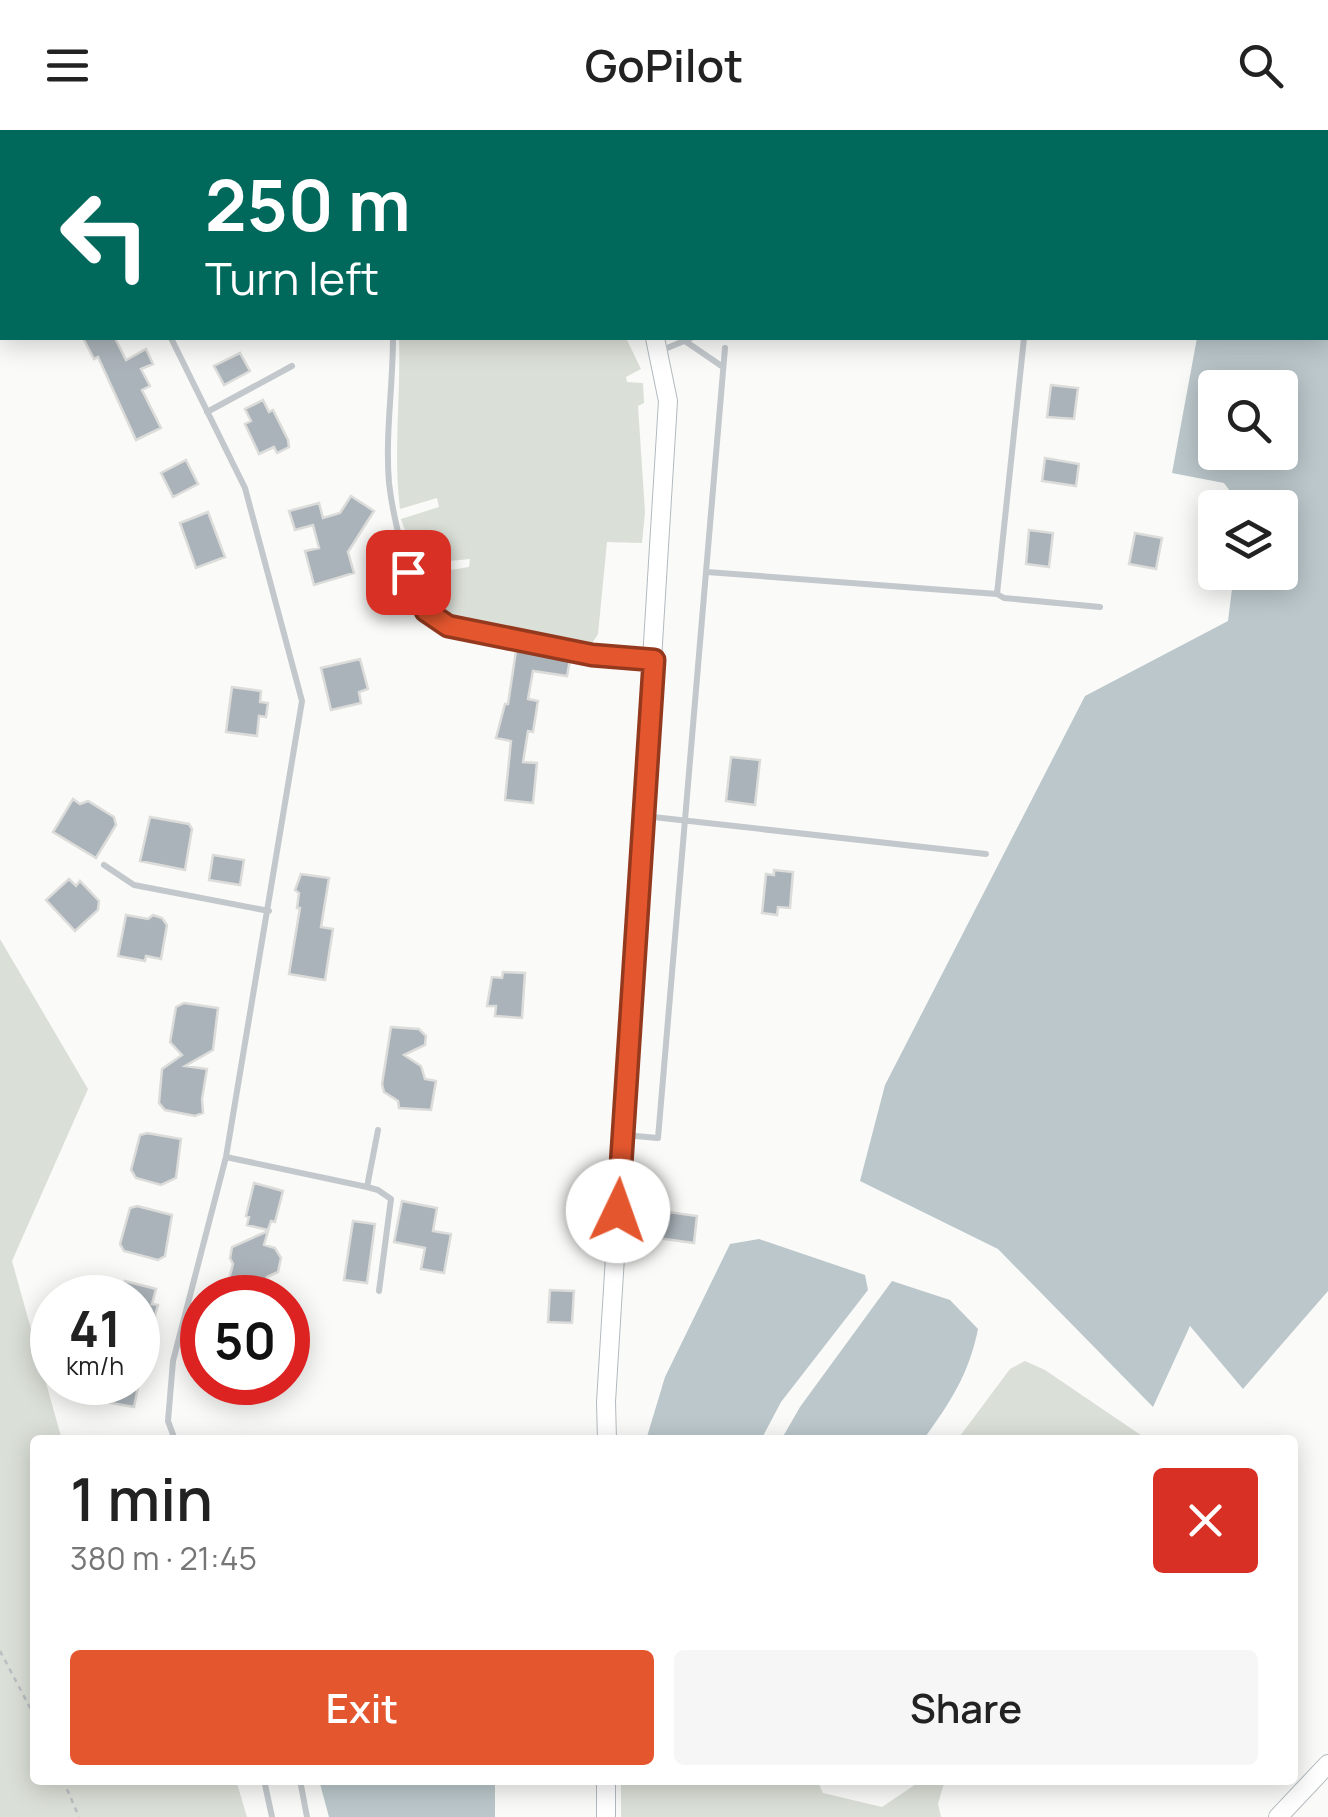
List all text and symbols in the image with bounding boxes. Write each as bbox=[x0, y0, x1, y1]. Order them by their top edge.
text: GoPilot bbox=[585, 34, 743, 96]
icon: menu bbox=[40, 38, 95, 93]
icon: search bbox=[1233, 38, 1288, 93]
text: 250 m bbox=[205, 156, 411, 252]
icon: left bbox=[40, 170, 170, 300]
text: Turn left bbox=[205, 247, 379, 309]
map controls bbox=[1198, 370, 1298, 590]
button: search bbox=[1198, 370, 1298, 470]
button: layers bbox=[1198, 490, 1298, 590]
pin bbox=[366, 530, 451, 615]
icon: arrive bbox=[381, 545, 436, 600]
position arrow bbox=[566, 1159, 670, 1263]
speed limit sign: 50 bbox=[180, 1275, 310, 1405]
text: 41 bbox=[69, 1294, 121, 1362]
text: km/h bbox=[66, 1348, 124, 1383]
text: 1 min bbox=[70, 1457, 213, 1539]
button: close bbox=[1153, 1468, 1258, 1573]
text: 380 m · 21:45 bbox=[70, 1536, 257, 1580]
button: Exit bbox=[70, 1650, 654, 1765]
button: Share bbox=[674, 1650, 1258, 1765]

